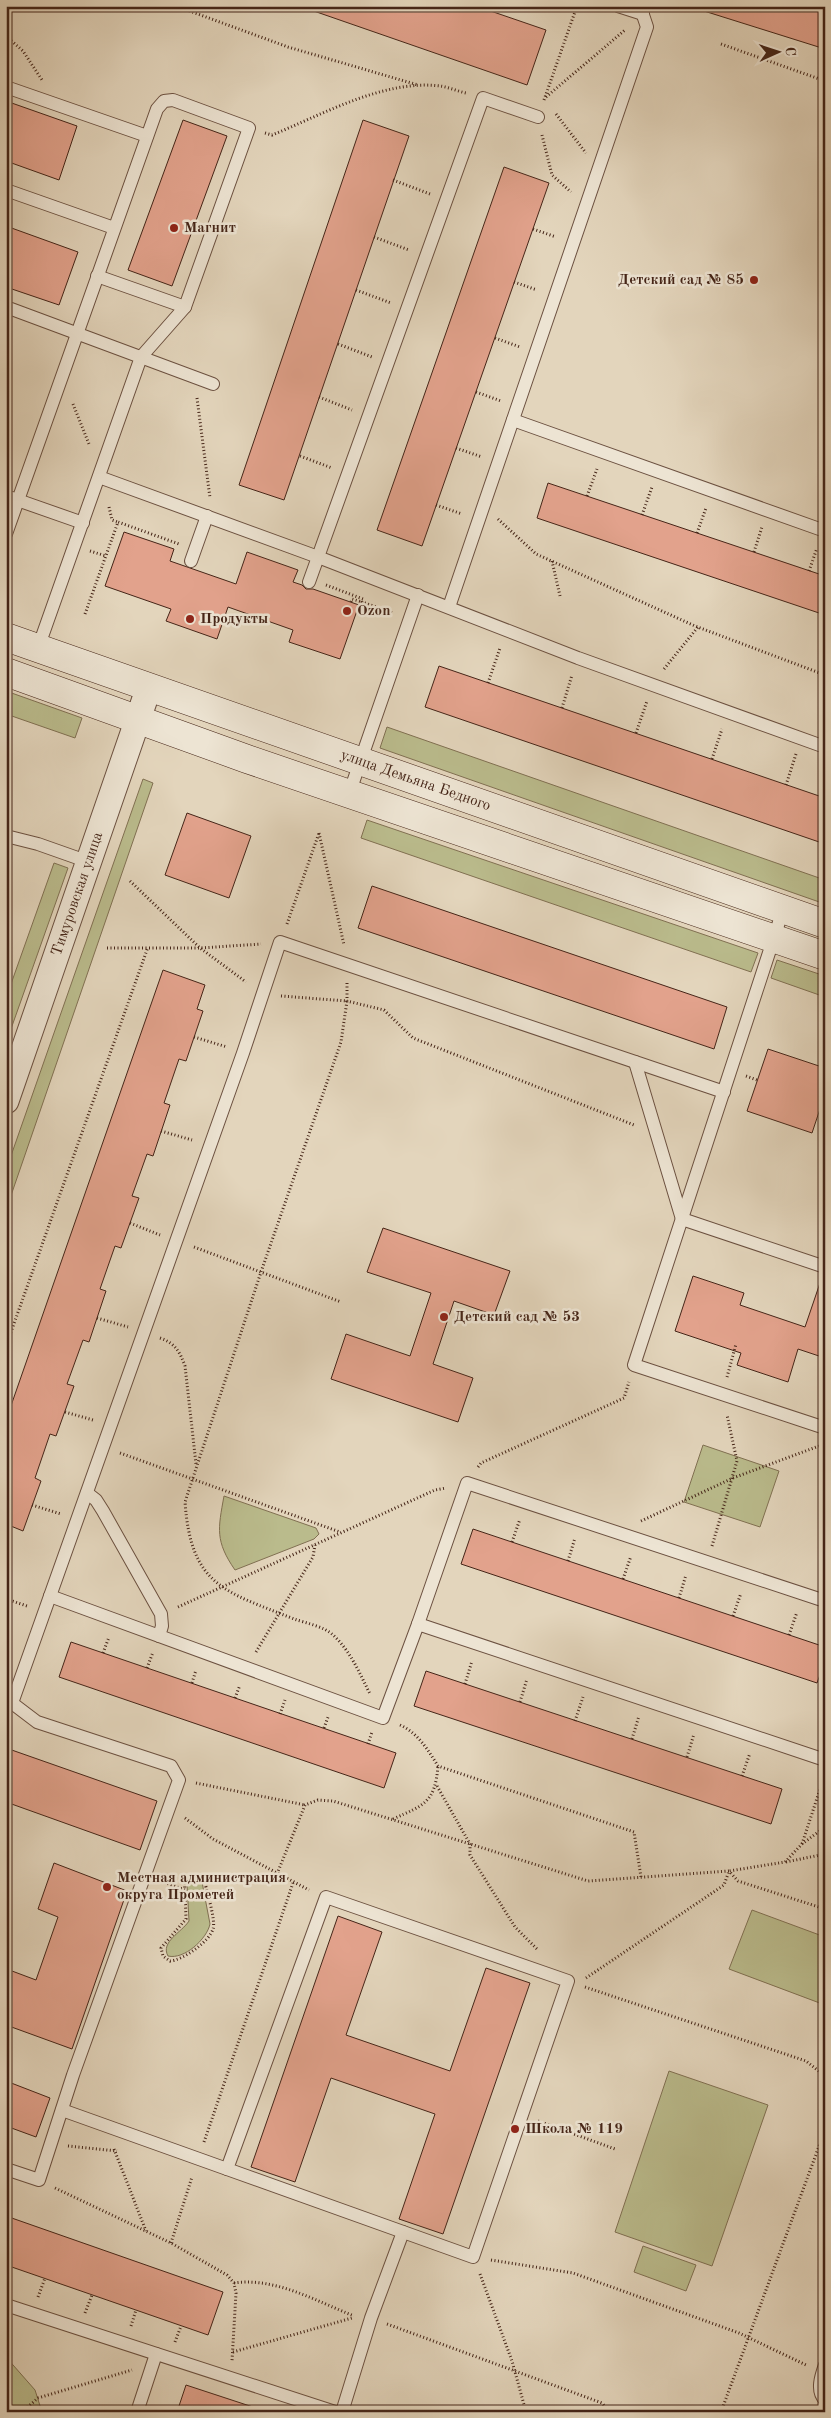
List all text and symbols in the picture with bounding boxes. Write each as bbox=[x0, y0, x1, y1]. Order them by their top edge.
north arrow bbox=[754, 28, 804, 78]
text: С bbox=[783, 46, 797, 56]
place label: Магнит bbox=[184, 221, 236, 236]
marker: Магнит bbox=[168, 222, 180, 234]
place label: Детский сад № 85 bbox=[618, 273, 744, 288]
marker: Детский сад № 85 bbox=[748, 274, 760, 286]
place label: Ozon bbox=[357, 604, 390, 619]
marker: Ozon bbox=[341, 605, 353, 617]
place label: Продукты bbox=[200, 612, 268, 627]
marker: Продукты bbox=[184, 613, 196, 625]
street label: улица Демьяна Бедного bbox=[339, 747, 492, 814]
street label: Тимуровская улица bbox=[49, 830, 106, 958]
place label: Детский сад № 53 bbox=[454, 1310, 580, 1325]
marker: Детский сад № 53 bbox=[438, 1311, 450, 1323]
place label: Местная администрация округа Прометей bbox=[117, 1871, 286, 1903]
marker: Местная администрация округа Прометей bbox=[101, 1881, 113, 1893]
place label: Школа № 119 bbox=[525, 2122, 623, 2137]
marker: Школа № 119 bbox=[509, 2123, 521, 2135]

